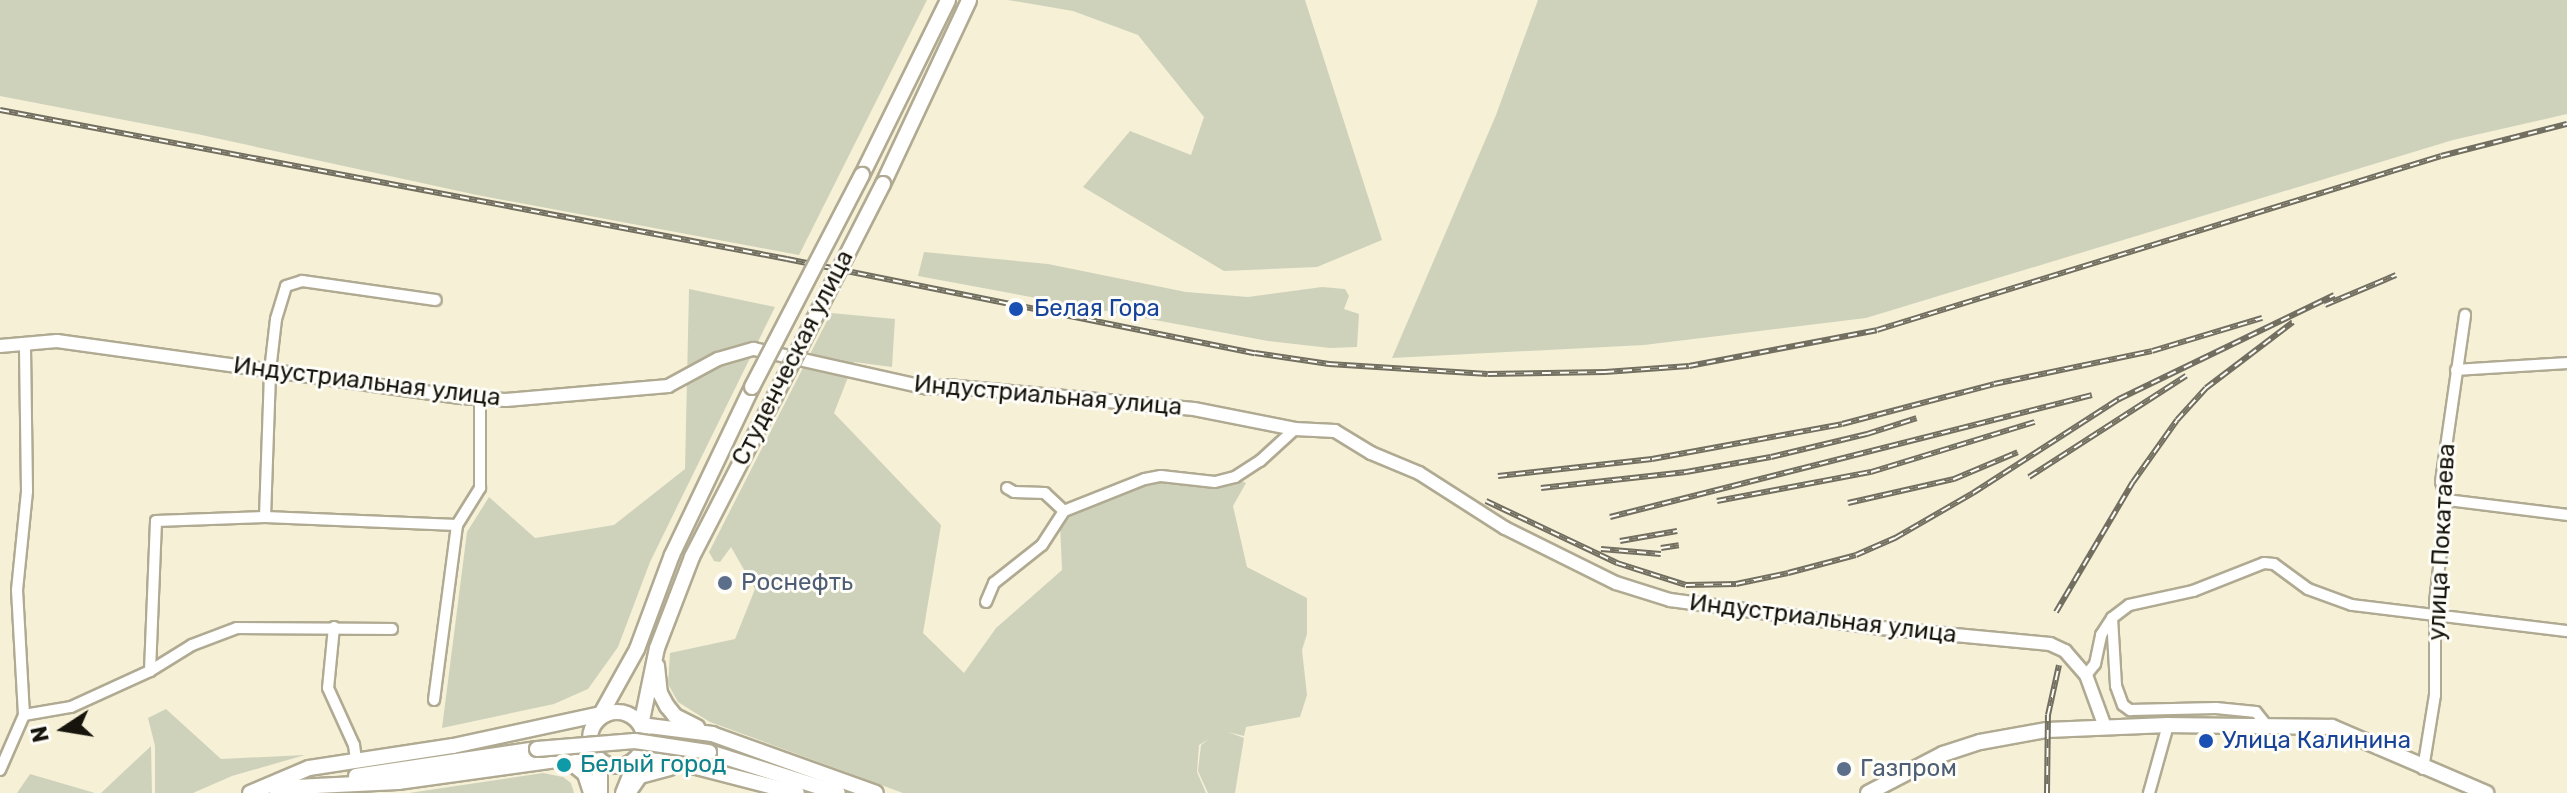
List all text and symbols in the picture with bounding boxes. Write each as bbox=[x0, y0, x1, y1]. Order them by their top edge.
street label: Студенческая улица bbox=[726, 245, 860, 471]
place label: Белая Гора bbox=[1034, 295, 1160, 323]
marker: Белая Гора bbox=[1005, 298, 1027, 320]
street label: Индустриальная улица bbox=[232, 351, 502, 413]
street label: Индустриальная улица bbox=[913, 370, 1183, 422]
street label: улица Покатаева bbox=[2422, 443, 2462, 641]
place label: Роснефть bbox=[741, 569, 853, 597]
marker: Роснефть bbox=[716, 574, 734, 592]
street label: Индустриальная улица bbox=[1688, 588, 1958, 650]
north arrow bbox=[24, 689, 104, 769]
text: N bbox=[25, 724, 55, 745]
place label: Улица Калинина bbox=[2222, 727, 2411, 755]
marker: Улица Калинина bbox=[2197, 732, 2215, 750]
place label: Белый город bbox=[580, 751, 726, 779]
place label: Газпром bbox=[1860, 755, 1957, 783]
marker: Белый город bbox=[555, 756, 573, 774]
marker: Газпром bbox=[1835, 760, 1853, 778]

